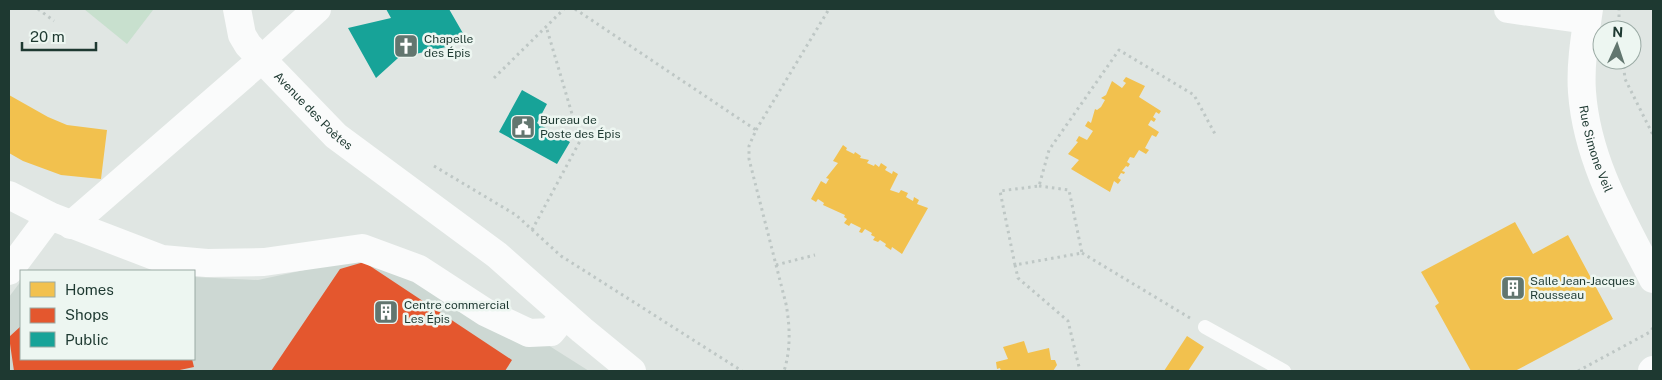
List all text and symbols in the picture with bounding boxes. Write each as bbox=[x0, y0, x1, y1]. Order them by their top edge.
scale bar bbox=[22, 20, 96, 52]
north arrow bbox=[1592, 20, 1642, 70]
text: N bbox=[1612, 24, 1624, 40]
text: 20 m bbox=[30, 28, 65, 45]
place label: Chapelle des Épis bbox=[424, 32, 474, 60]
church icon: Chapelle des Épis bbox=[393, 33, 419, 59]
street label: Avenue des Poètes bbox=[271, 69, 355, 153]
street label: Rue Simone Veil bbox=[1576, 104, 1616, 195]
place label: Bureau de Poste des Épis bbox=[540, 113, 621, 141]
public building icon: Bureau de Poste des Épis bbox=[510, 114, 536, 140]
legend bbox=[20, 270, 195, 360]
place label: Salle Jean-Jacques Rousseau bbox=[1530, 274, 1635, 302]
building icon: Salle Jean-Jacques Rousseau bbox=[1500, 275, 1526, 301]
text: Homes bbox=[65, 281, 114, 298]
place label: Centre commercial Les Épis bbox=[404, 298, 510, 326]
building icon: Centre commercial Les Épis bbox=[373, 299, 399, 325]
text: Shops bbox=[65, 306, 109, 323]
text: Public bbox=[65, 331, 109, 348]

